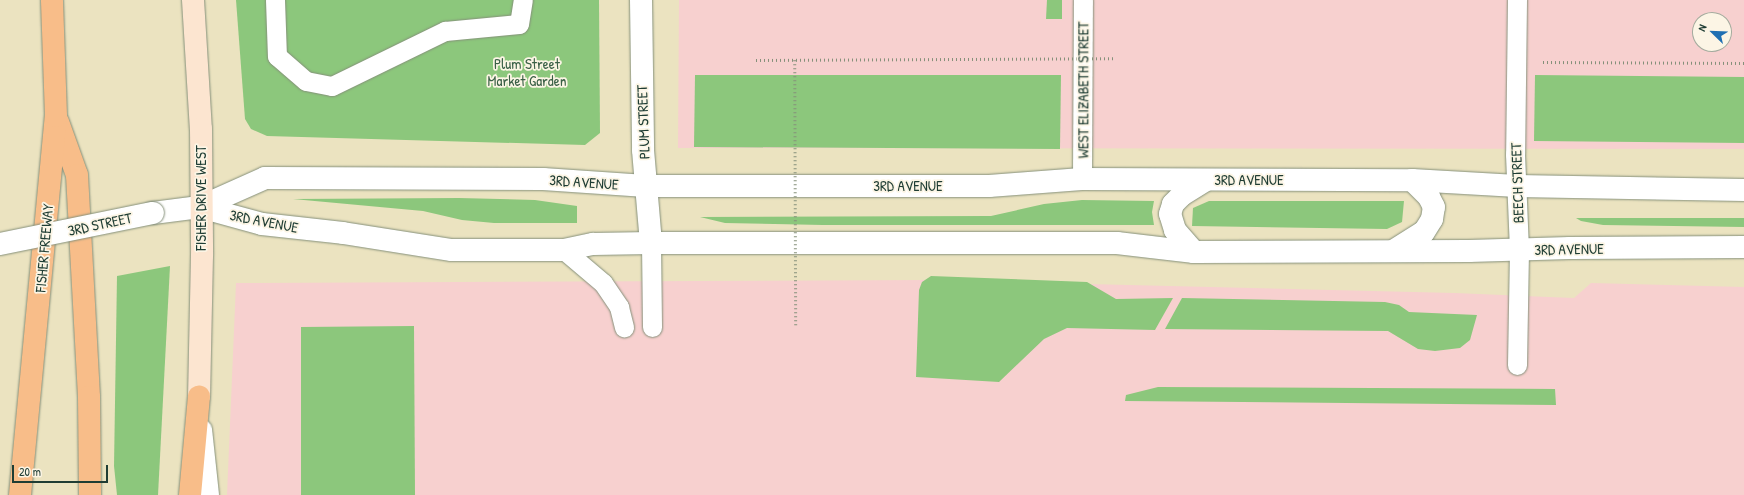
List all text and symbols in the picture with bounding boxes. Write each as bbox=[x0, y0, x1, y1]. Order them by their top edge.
north arrow bbox=[1692, 12, 1732, 52]
street label: WEST ELIZABETH STREET bbox=[1074, 22, 1092, 158]
text: N bbox=[1694, 22, 1709, 33]
park label: Plum Street Market Garden bbox=[488, 54, 566, 89]
street label: PLUM STREET bbox=[633, 85, 653, 159]
street label: BEECH STREET bbox=[1507, 142, 1527, 224]
street label: FISHER DRIVE WEST bbox=[192, 145, 210, 251]
street label: 3RD AVENUE bbox=[549, 171, 619, 193]
street label: 3RD AVENUE bbox=[1214, 171, 1284, 189]
street label: 3RD AVENUE bbox=[873, 177, 943, 195]
street label: FISHER FREEWAY bbox=[31, 203, 57, 293]
street label: 3RD AVENUE bbox=[228, 206, 300, 236]
street label: 3RD STREET bbox=[66, 208, 134, 240]
street label: 3RD AVENUE bbox=[1534, 239, 1604, 259]
scale bar bbox=[14, 457, 110, 483]
text: 20 m bbox=[19, 463, 41, 480]

